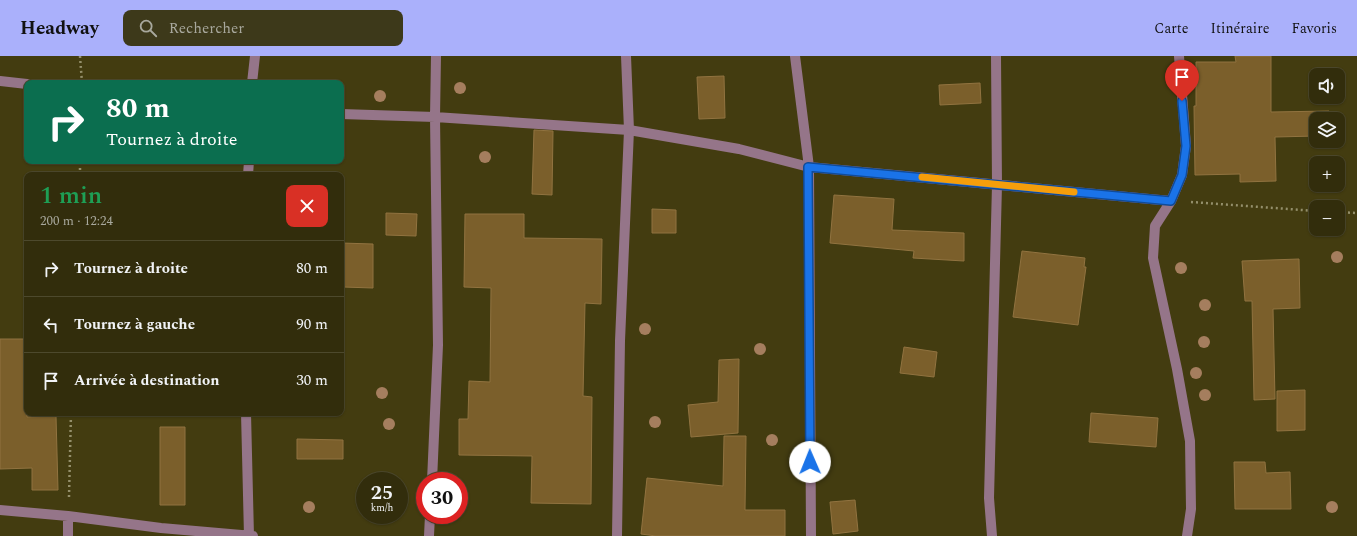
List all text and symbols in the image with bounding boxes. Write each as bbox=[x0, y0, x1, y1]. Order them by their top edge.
search box bbox=[123, 10, 403, 46]
text: Headway bbox=[20, 14, 99, 43]
icon: search bbox=[137, 17, 159, 39]
text: Rechercher bbox=[169, 17, 244, 40]
text: Carte bbox=[1154, 18, 1189, 39]
text: Itinéraire bbox=[1211, 18, 1270, 39]
text: Favoris bbox=[1292, 18, 1337, 39]
pin bbox=[1165, 60, 1199, 101]
icon: arrive bbox=[1171, 66, 1193, 88]
map controls bbox=[1309, 68, 1345, 236]
button: sound bbox=[1309, 68, 1345, 104]
text: 80 m bbox=[106, 87, 170, 130]
icon: right bbox=[40, 96, 92, 148]
button: layers bbox=[1309, 112, 1345, 148]
text: Tournez à droite bbox=[106, 126, 238, 153]
button: + bbox=[1309, 156, 1345, 192]
text: 1 min bbox=[40, 178, 102, 214]
button: close bbox=[286, 185, 328, 227]
button: − bbox=[1309, 200, 1345, 236]
text: 200 m · 12:24 bbox=[40, 211, 113, 231]
text: Tournez à droite bbox=[74, 257, 188, 280]
text: 80 m bbox=[296, 257, 328, 280]
icon: right bbox=[40, 258, 62, 280]
text: Tournez à gauche bbox=[74, 313, 195, 336]
text: 90 m bbox=[296, 313, 328, 336]
icon: left bbox=[40, 314, 62, 336]
text: Arrivée à destination bbox=[74, 369, 220, 392]
text: 30 m bbox=[296, 369, 328, 392]
icon: arrive bbox=[40, 370, 62, 392]
position arrow bbox=[789, 441, 831, 483]
speed limit sign: 30 bbox=[416, 472, 468, 524]
text: 25 bbox=[371, 478, 393, 508]
text: km/h bbox=[371, 500, 393, 516]

